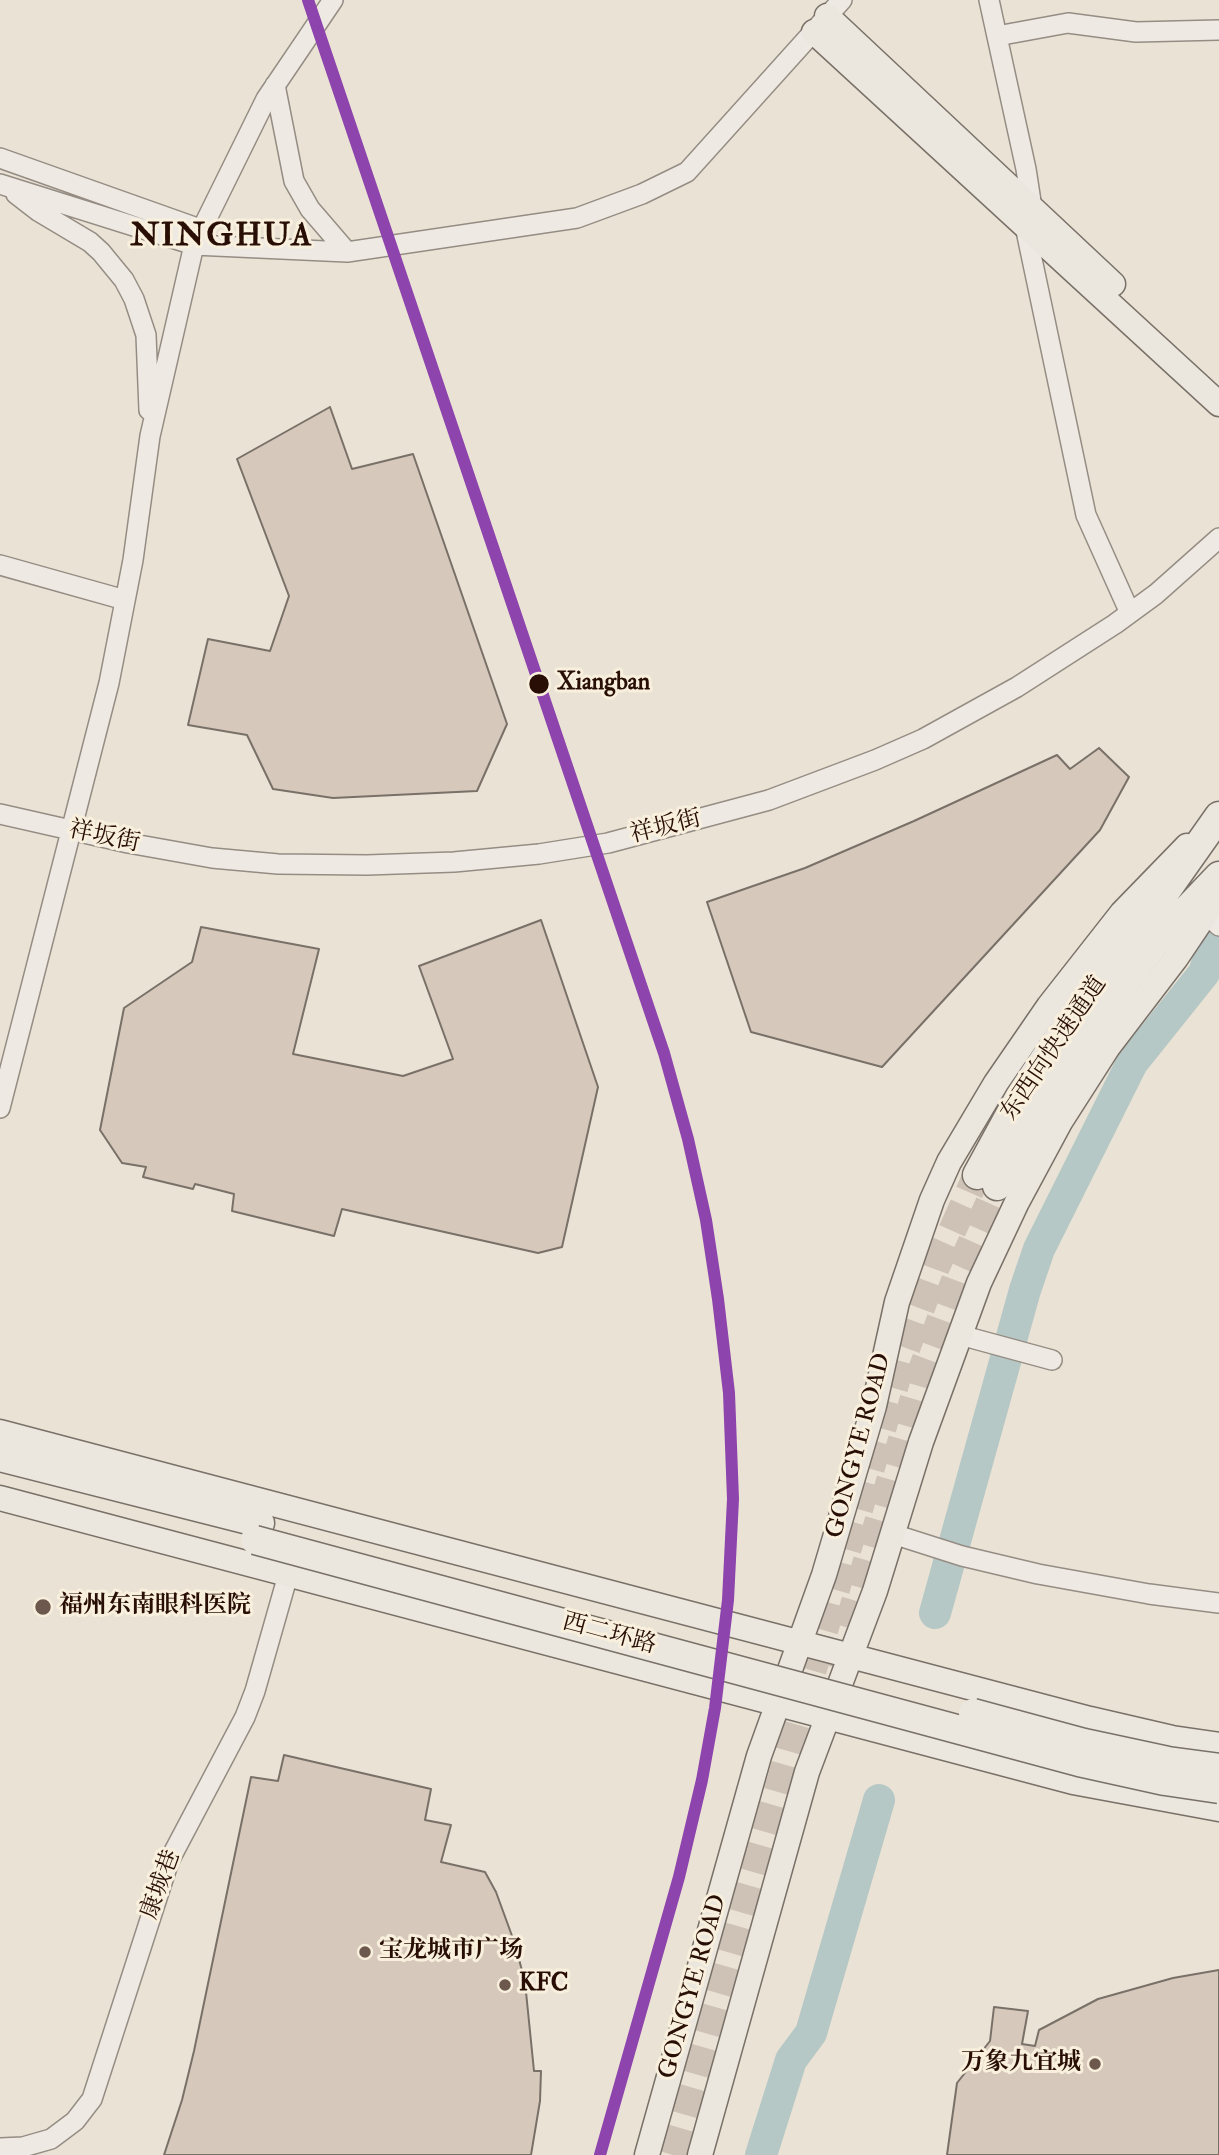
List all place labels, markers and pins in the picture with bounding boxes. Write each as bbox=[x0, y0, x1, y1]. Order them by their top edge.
place label: Xiangban bbox=[557, 670, 650, 698]
marker: Xiangban bbox=[527, 672, 551, 696]
place label: 福州东南眼科医院 bbox=[59, 1593, 251, 1621]
marker: 福州东南眼科医院 bbox=[33, 1597, 53, 1617]
place label: 宝龙城市广场 bbox=[379, 1938, 523, 1966]
marker: 宝龙城市广场 bbox=[357, 1944, 373, 1960]
place label: KFC bbox=[519, 1971, 568, 1999]
marker: KFC bbox=[497, 1977, 513, 1993]
place label: 万象九宜城 bbox=[961, 2050, 1081, 2078]
marker: 万象九宜城 bbox=[1087, 2056, 1103, 2072]

